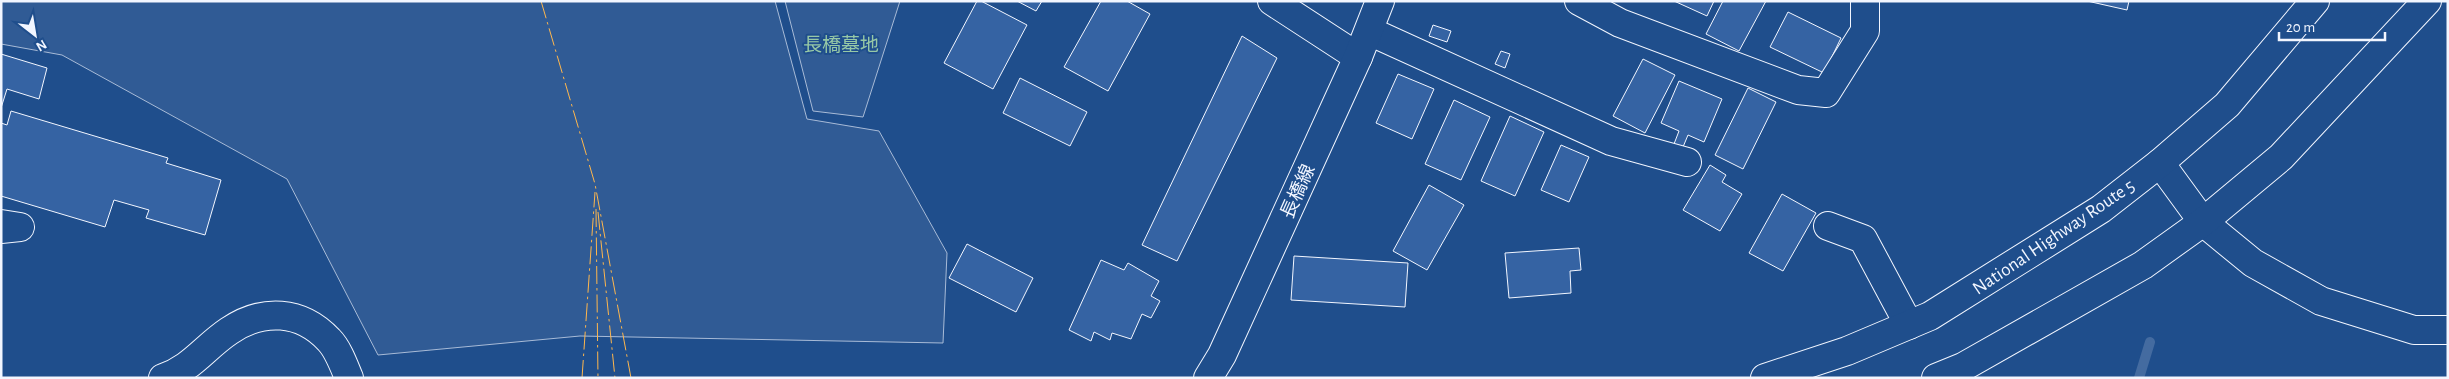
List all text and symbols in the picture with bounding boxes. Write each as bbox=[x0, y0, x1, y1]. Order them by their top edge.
north arrow bbox=[10, 10, 60, 60]
scale bar bbox=[2279, 10, 2385, 42]
text: 20 m bbox=[2286, 20, 2315, 35]
park label: 長橋墓地 bbox=[803, 34, 879, 55]
text: N bbox=[33, 37, 49, 54]
street label: 長橋線 bbox=[1277, 161, 1319, 222]
street label: National Highway Route 5 bbox=[1969, 176, 2138, 298]

